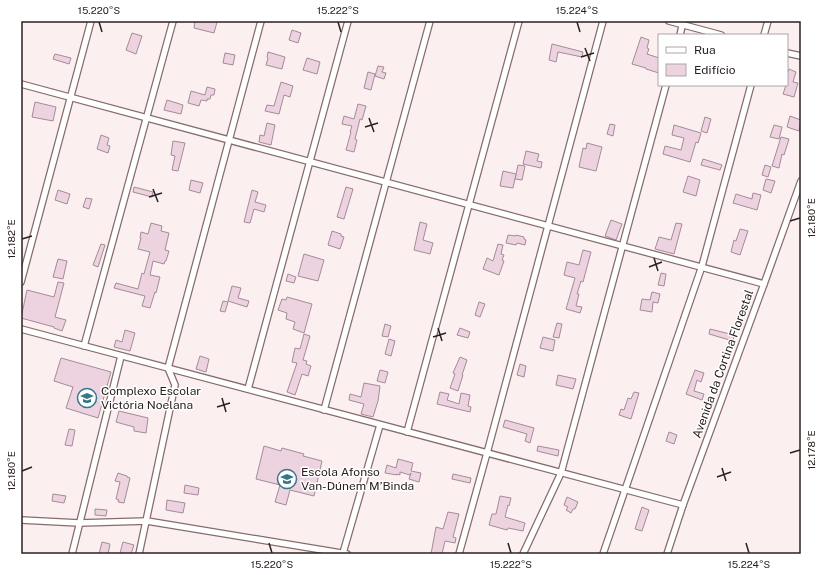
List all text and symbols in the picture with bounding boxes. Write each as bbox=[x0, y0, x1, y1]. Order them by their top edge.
text: 15.220°S bbox=[78, 4, 120, 16]
text: 15.222°S bbox=[317, 4, 359, 16]
text: 15.224°S bbox=[556, 4, 599, 16]
legend bbox=[658, 34, 788, 86]
text: Rua bbox=[694, 43, 716, 57]
text: Edifício bbox=[694, 63, 736, 77]
text: 12.180°E bbox=[805, 198, 817, 238]
text: 12.182°E bbox=[5, 219, 17, 259]
street label: Avenida da Cortina Florestal bbox=[690, 288, 757, 440]
place label: Complexo Escolar Victória Noelana bbox=[101, 384, 201, 412]
school or university icon: Complexo Escolar Victória Noelana bbox=[76, 387, 98, 409]
text: 12.178°E bbox=[805, 430, 817, 470]
text: 12.180°E bbox=[5, 451, 17, 491]
place label: Escola Afonso Van-Dúnem M’Binda bbox=[301, 465, 414, 493]
school or university icon: Escola Afonso Van-Dúnem M’Binda bbox=[276, 468, 298, 490]
text: 15.220°S bbox=[251, 558, 293, 570]
text: 15.222°S bbox=[490, 558, 532, 570]
text: 15.224°S bbox=[728, 558, 771, 570]

